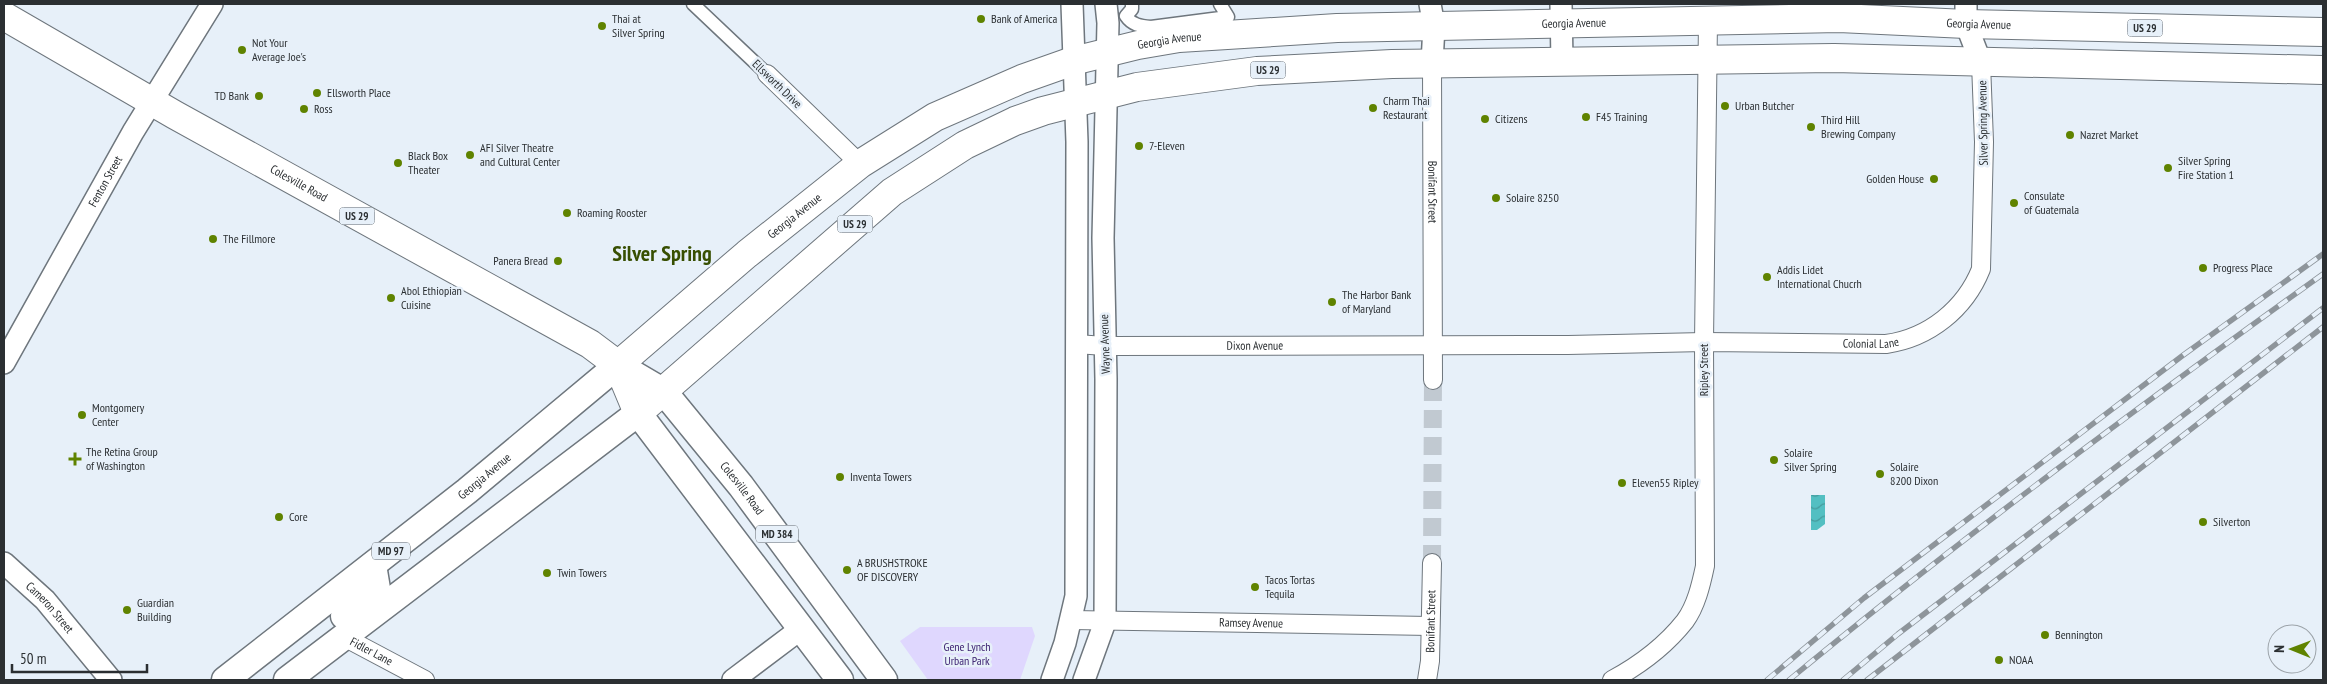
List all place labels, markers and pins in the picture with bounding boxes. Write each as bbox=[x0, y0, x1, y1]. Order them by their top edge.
place label: Thai at Silver Spring bbox=[612, 11, 665, 40]
place label: Bank of America bbox=[991, 11, 1058, 26]
marker: Bank of America bbox=[975, 13, 987, 25]
marker: Thai at Silver Spring bbox=[596, 20, 608, 32]
place label: Not Your Average Joe's bbox=[252, 35, 306, 64]
marker: Not Your Average Joe's bbox=[236, 44, 248, 56]
place label: Ellsworth Place bbox=[327, 85, 391, 100]
marker: Ellsworth Place bbox=[311, 87, 323, 99]
place label: TD Bank bbox=[214, 88, 249, 103]
marker: TD Bank bbox=[253, 90, 265, 102]
place label: Charm Thai Restaurant bbox=[1383, 93, 1430, 122]
place label: Urban Butcher bbox=[1735, 98, 1795, 113]
marker: Urban Butcher bbox=[1719, 100, 1731, 112]
place label: Ross bbox=[314, 101, 333, 116]
marker: Charm Thai Restaurant bbox=[1367, 102, 1379, 114]
marker: Ross bbox=[298, 103, 310, 115]
place label: F45 Training bbox=[1596, 109, 1647, 124]
place label: Citizens bbox=[1495, 111, 1527, 126]
marker: F45 Training bbox=[1580, 111, 1592, 123]
place label: Third Hill Brewing Company bbox=[1821, 112, 1896, 141]
marker: Citizens bbox=[1479, 113, 1491, 125]
marker: Third Hill Brewing Company bbox=[1805, 121, 1817, 133]
place label: Nazret Market bbox=[2080, 127, 2139, 142]
marker: Nazret Market bbox=[2064, 129, 2076, 141]
place label: 7-Eleven bbox=[1149, 138, 1185, 153]
place label: AFI Silver Theatre and Cultural Center bbox=[480, 140, 561, 169]
marker: 7-Eleven bbox=[1133, 140, 1145, 152]
place label: Black Box Theater bbox=[408, 148, 448, 177]
marker: AFI Silver Theatre and Cultural Center bbox=[464, 149, 476, 161]
place label: Silver Spring Fire Station 1 bbox=[2178, 153, 2234, 182]
marker: Black Box Theater bbox=[392, 157, 404, 169]
marker: Silver Spring Fire Station 1 bbox=[2162, 162, 2174, 174]
place label: Golden House bbox=[1866, 171, 1924, 186]
marker: Golden House bbox=[1928, 173, 1940, 185]
place label: Consulate of Guatemala bbox=[2024, 188, 2079, 217]
place label: Solaire 8250 bbox=[1506, 190, 1559, 205]
marker: Solaire 8250 bbox=[1490, 192, 1502, 204]
marker: Consulate of Guatemala bbox=[2008, 197, 2020, 209]
place label: Roaming Rooster bbox=[577, 205, 648, 220]
marker: Roaming Rooster bbox=[561, 207, 573, 219]
place label: The Fillmore bbox=[223, 231, 276, 246]
marker: The Fillmore bbox=[207, 233, 219, 245]
place label: Panera Bread bbox=[493, 253, 548, 268]
marker: Panera Bread bbox=[552, 255, 564, 267]
place label: Progress Place bbox=[2213, 260, 2273, 275]
place label: Addis Lidet International Chucrh bbox=[1777, 262, 1862, 291]
marker: Progress Place bbox=[2197, 262, 2209, 274]
marker: Addis Lidet International Chucrh bbox=[1761, 271, 1773, 283]
place label: Abol Ethiopian Cuisine bbox=[401, 283, 462, 312]
place label: The Harbor Bank of Maryland bbox=[1342, 287, 1412, 316]
marker: Abol Ethiopian Cuisine bbox=[385, 292, 397, 304]
marker: The Harbor Bank of Maryland bbox=[1326, 296, 1338, 308]
place label: Montgomery Center bbox=[92, 400, 145, 429]
marker: Montgomery Center bbox=[76, 409, 88, 421]
place label: The Retina Group of Washington bbox=[86, 444, 158, 473]
place label: Solaire Silver Spring bbox=[1784, 445, 1837, 474]
marker: The Retina Group of Washington bbox=[68, 452, 82, 466]
marker: Solaire Silver Spring bbox=[1768, 454, 1780, 466]
place label: Solaire 8200 Dixon bbox=[1890, 459, 1938, 488]
marker: Solaire 8200 Dixon bbox=[1874, 468, 1886, 480]
place label: Inventa Towers bbox=[850, 469, 912, 484]
marker: Inventa Towers bbox=[834, 471, 846, 483]
place label: Eleven55 Ripley bbox=[1632, 475, 1699, 490]
marker: Eleven55 Ripley bbox=[1616, 477, 1628, 489]
place label: Core bbox=[289, 509, 308, 524]
marker: Core bbox=[273, 511, 285, 523]
place label: Silverton bbox=[2213, 514, 2250, 529]
marker: Silverton bbox=[2197, 516, 2209, 528]
place label: A BRUSHSTROKE OF DISCOVERY bbox=[857, 555, 928, 584]
marker: A BRUSHSTROKE OF DISCOVERY bbox=[841, 564, 853, 576]
place label: Twin Towers bbox=[557, 565, 607, 580]
marker: Twin Towers bbox=[541, 567, 553, 579]
place label: Tacos Tortas Tequila bbox=[1265, 572, 1315, 601]
marker: Tacos Tortas Tequila bbox=[1249, 581, 1261, 593]
place label: Guardian Building bbox=[137, 595, 174, 624]
marker: Guardian Building bbox=[121, 604, 133, 616]
place label: Bennington bbox=[2055, 627, 2103, 642]
marker: Bennington bbox=[2039, 629, 2051, 641]
place label: NOAA bbox=[2009, 652, 2033, 667]
marker: NOAA bbox=[1993, 654, 2005, 666]

